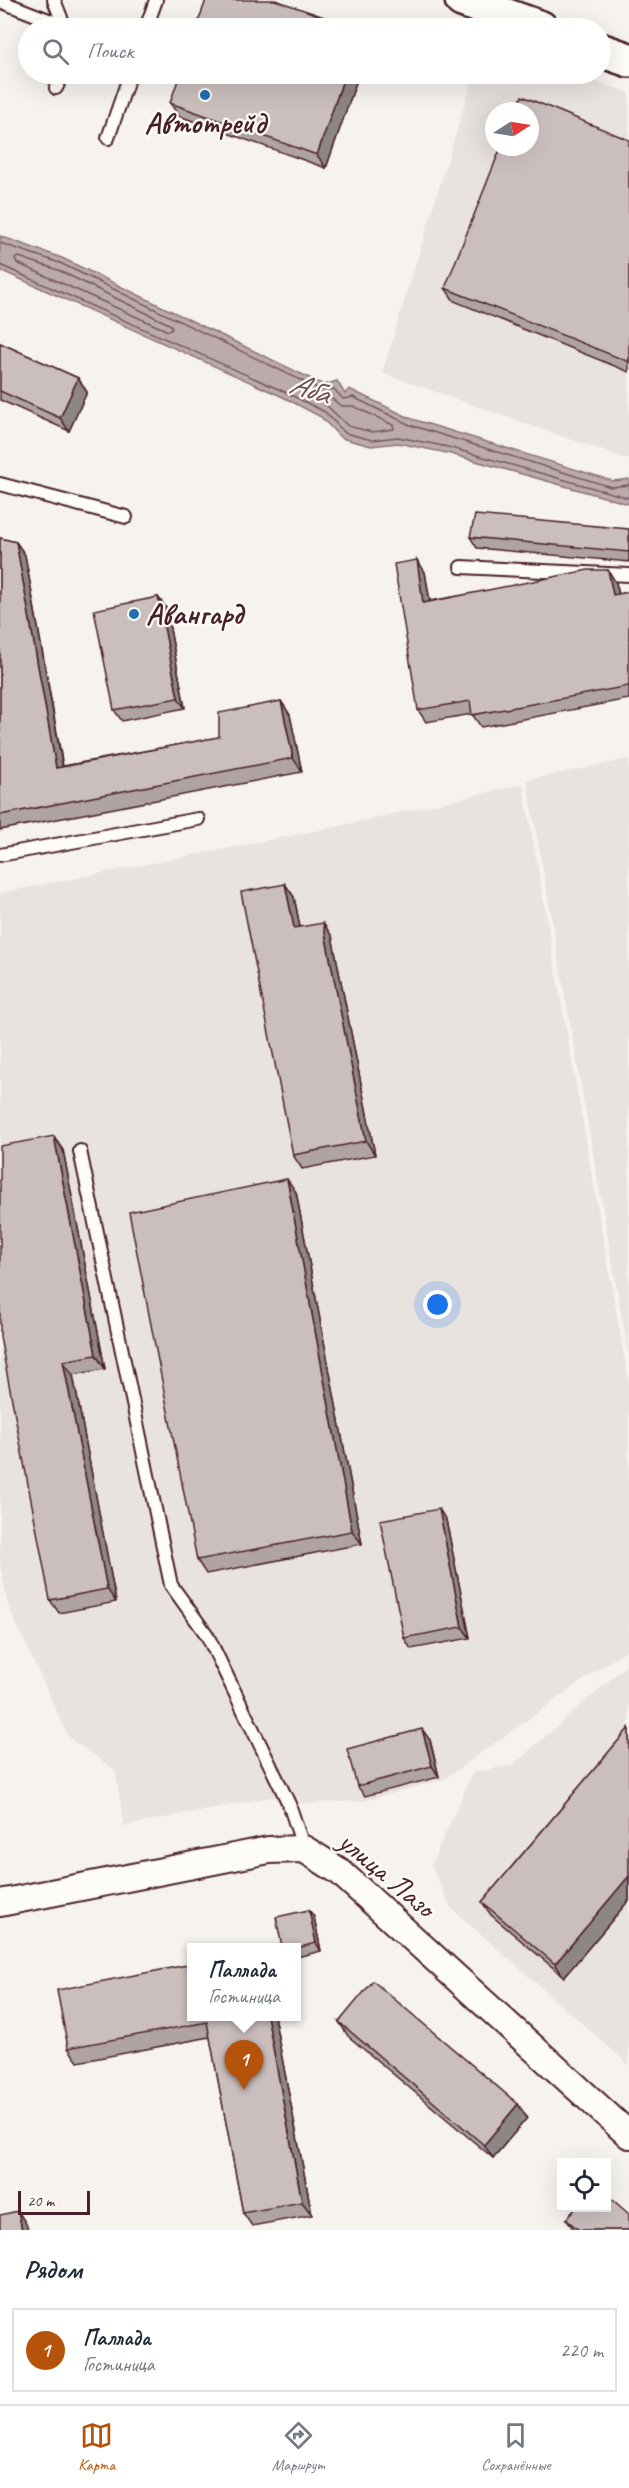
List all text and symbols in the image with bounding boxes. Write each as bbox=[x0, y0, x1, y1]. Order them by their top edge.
search box bbox=[18, 18, 611, 84]
icon: search bbox=[39, 35, 72, 68]
text: Поиск bbox=[87, 37, 133, 65]
marker: Автотрейд bbox=[198, 88, 212, 102]
north arrow bbox=[485, 102, 539, 156]
place label: Автотрейд bbox=[144, 104, 269, 142]
water label: Аба bbox=[284, 362, 338, 415]
place label: Авангард bbox=[146, 595, 246, 633]
marker: Авангард bbox=[127, 607, 141, 621]
your location bbox=[423, 1290, 452, 1319]
street label: улица Лазо bbox=[329, 1821, 446, 1928]
popup bbox=[187, 1943, 301, 2021]
text: Паллада bbox=[208, 1956, 276, 1984]
text: Гостиница bbox=[208, 1984, 280, 2009]
pin: 1 bbox=[224, 2040, 264, 2090]
map controls bbox=[557, 2158, 611, 2212]
button: locate bbox=[557, 2158, 611, 2212]
scale bar bbox=[18, 2188, 90, 2216]
text: 20 m bbox=[27, 2191, 54, 2211]
text: Рядом bbox=[24, 2253, 82, 2286]
text: Паллада bbox=[83, 2324, 150, 2352]
text: 1 bbox=[41, 2338, 50, 2363]
text: 220 m bbox=[560, 2338, 603, 2363]
text: Гостиница bbox=[83, 2352, 154, 2377]
tab: Карта bbox=[78, 2419, 115, 2475]
tab: Маршрут bbox=[272, 2419, 324, 2475]
tab: Сохранённые bbox=[481, 2419, 551, 2475]

